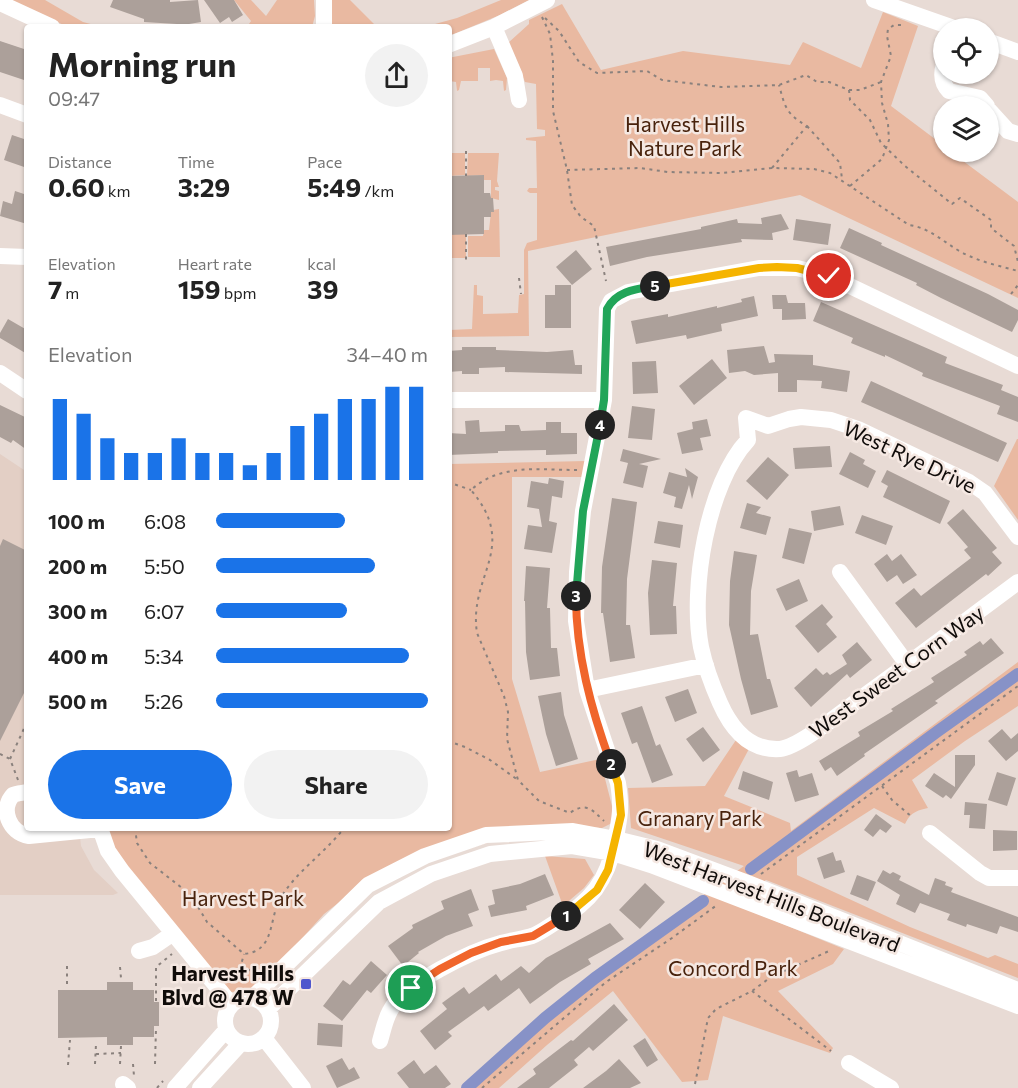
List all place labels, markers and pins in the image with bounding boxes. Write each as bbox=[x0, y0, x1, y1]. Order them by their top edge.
pin bbox=[803, 250, 854, 301]
pin: 5 bbox=[640, 271, 670, 301]
pin: 4 bbox=[585, 410, 615, 440]
pin: 3 bbox=[561, 581, 591, 611]
pin: 2 bbox=[596, 749, 626, 779]
pin: 1 bbox=[551, 901, 581, 931]
place label: Harvest Hills Blvd @ 478 W bbox=[161, 960, 294, 1009]
pin bbox=[385, 962, 436, 1013]
marker: Harvest Hills Blvd @ 478 W bbox=[299, 977, 313, 991]

